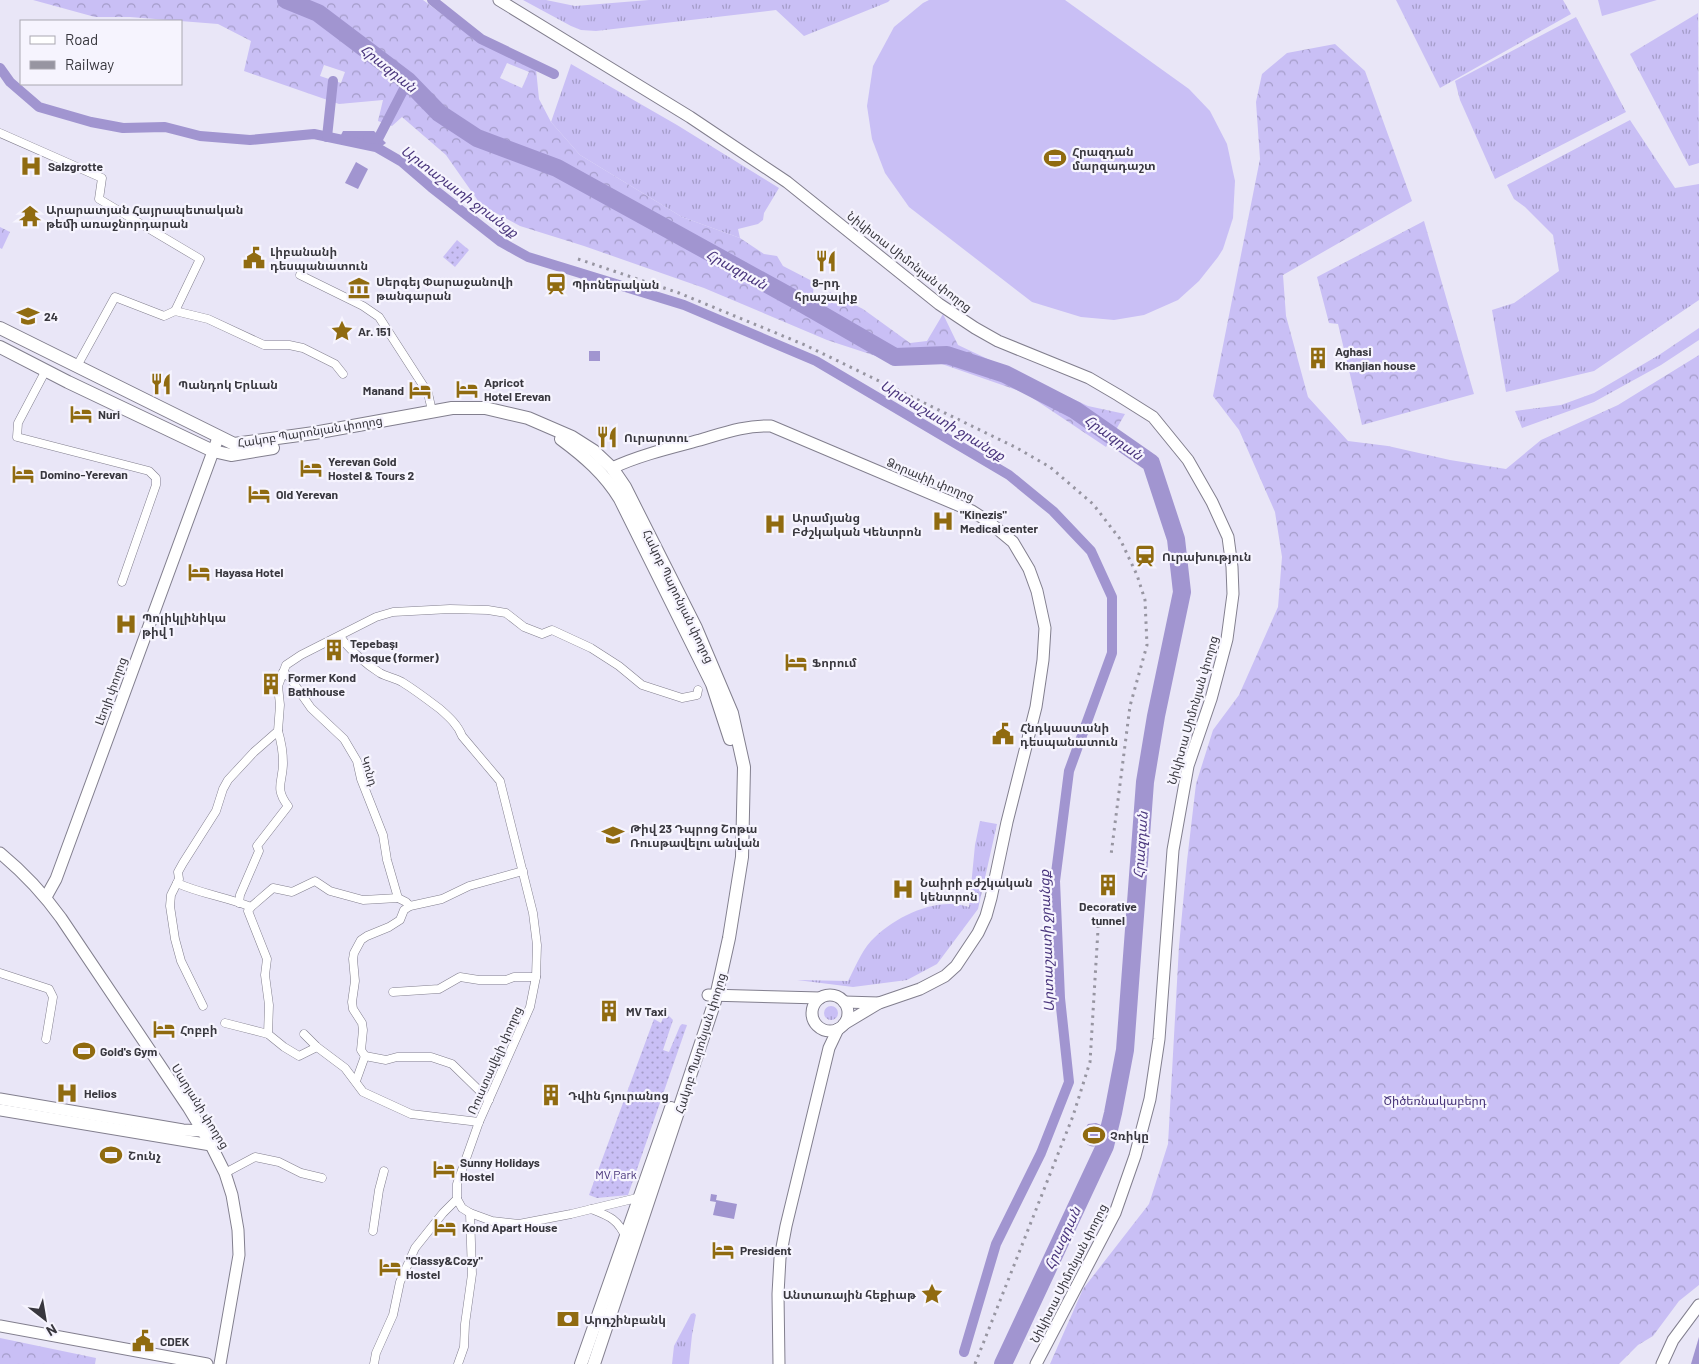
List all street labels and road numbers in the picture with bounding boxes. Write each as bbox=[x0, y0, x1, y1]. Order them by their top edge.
street label: Նիկիտա Սիմոնյան փողոց bbox=[844, 208, 975, 315]
street label: Հակոբ Պարոնյան փողոց bbox=[236, 413, 384, 450]
street label: Ձորափի փողոց bbox=[885, 454, 977, 505]
street label: Հակոբ Պարոնյան փողոց bbox=[640, 527, 717, 665]
street label: Նիկիտա Սիմոնյան փողոց bbox=[1164, 634, 1221, 786]
street label: Լեոյի փողոց bbox=[91, 655, 130, 727]
street label: Կոնդ bbox=[358, 754, 381, 788]
street label: Հակոբ Պարոնյան փողոց bbox=[672, 971, 729, 1115]
street label: Ռուստավելի փողոց bbox=[464, 1004, 525, 1117]
street label: Սարյանի փողոց bbox=[168, 1061, 233, 1152]
street label: Նիկիտա Սիմոնյան փողոց bbox=[1027, 1201, 1110, 1345]

